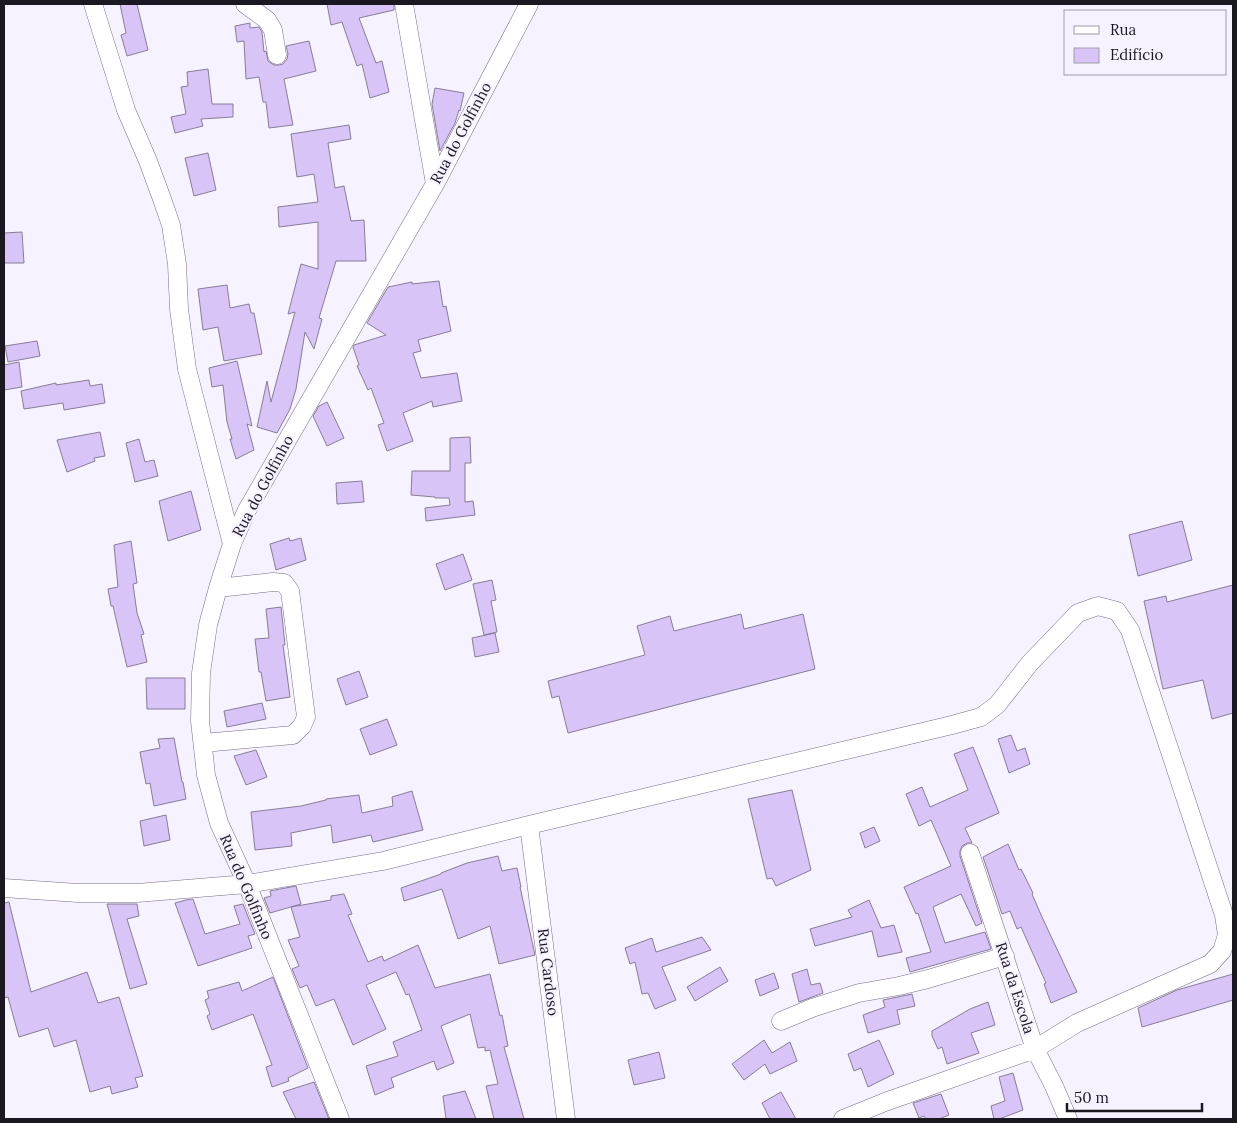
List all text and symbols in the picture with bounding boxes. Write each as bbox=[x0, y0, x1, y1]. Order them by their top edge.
legend bbox=[1064, 10, 1227, 75]
text: Rua bbox=[1110, 20, 1136, 39]
text: Edifício bbox=[1110, 45, 1163, 64]
street label: Rua do Golfinho bbox=[426, 79, 495, 187]
street label: Rua do Golfinho bbox=[228, 432, 297, 540]
street label: Rua do Golfinho bbox=[216, 831, 277, 942]
street label: Rua Cardoso bbox=[534, 927, 563, 1017]
street label: Rua da Escola bbox=[992, 939, 1039, 1036]
scale bar bbox=[1067, 1080, 1202, 1112]
text: 50 m bbox=[1074, 1088, 1109, 1107]

